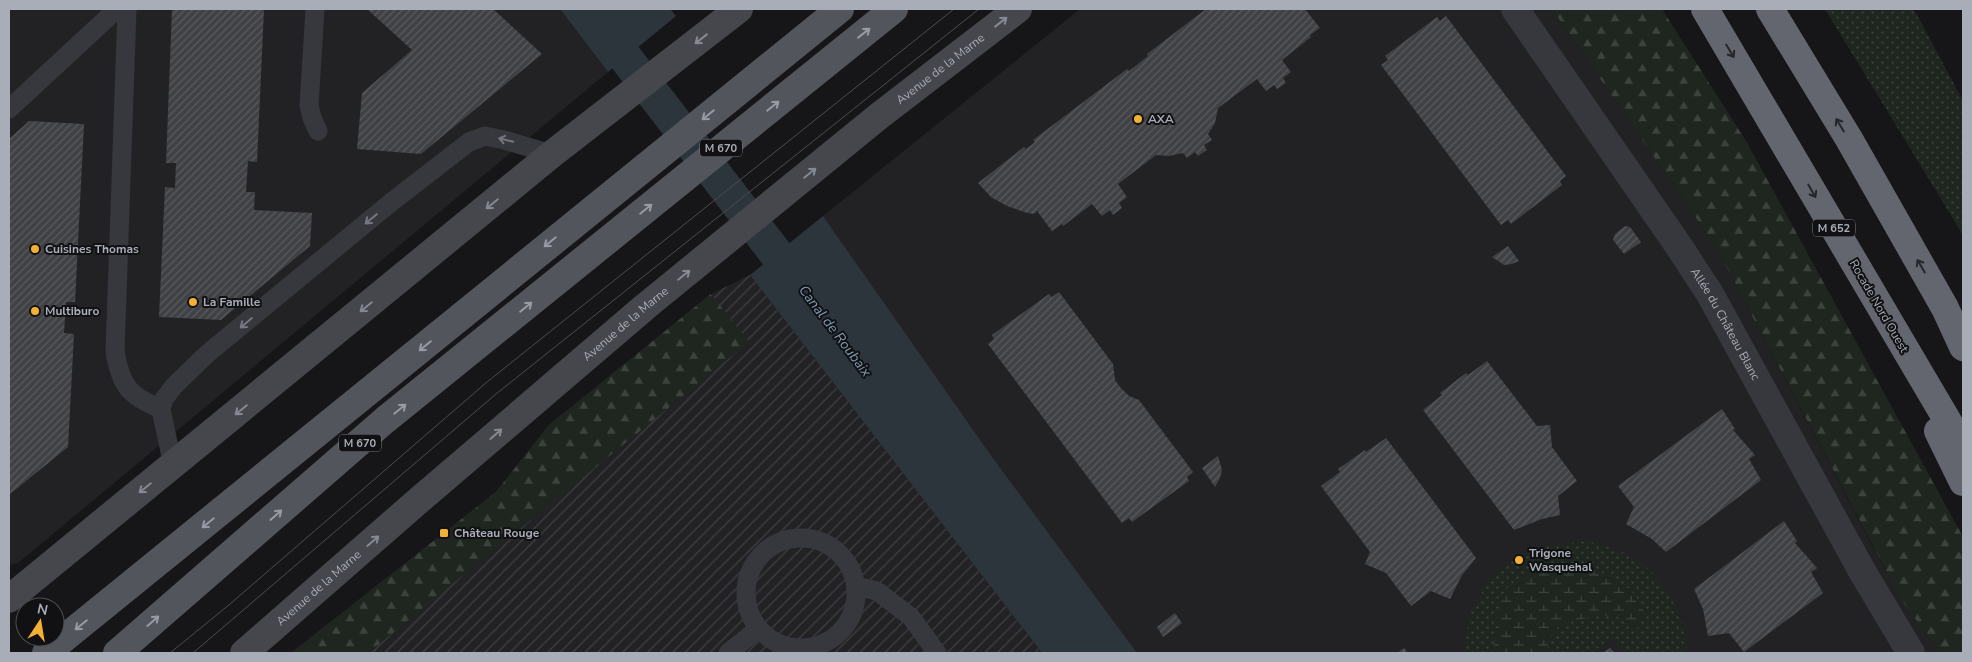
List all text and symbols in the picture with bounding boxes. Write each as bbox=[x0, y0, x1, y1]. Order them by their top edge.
one-way arrow bbox=[994, 17, 1008, 27]
one-way arrow bbox=[857, 27, 870, 38]
street label: Avenue de la Marne bbox=[893, 30, 988, 108]
one-way arrow bbox=[695, 33, 708, 44]
one-way arrow bbox=[1725, 43, 1735, 57]
one-way arrow bbox=[766, 101, 779, 112]
one-way arrow bbox=[702, 109, 715, 120]
place label: AXA bbox=[1148, 111, 1174, 127]
marker: AXA bbox=[1132, 113, 1144, 125]
one-way arrow bbox=[1834, 118, 1844, 132]
one-way arrow bbox=[498, 135, 514, 144]
road number: M 670 bbox=[700, 140, 742, 156]
one-way arrow bbox=[803, 167, 816, 178]
one-way arrow bbox=[1807, 183, 1817, 198]
one-way arrow bbox=[486, 198, 499, 209]
one-way arrow bbox=[640, 203, 653, 214]
one-way arrow bbox=[365, 213, 378, 225]
road number: M 652 bbox=[1813, 220, 1855, 237]
one-way arrow bbox=[544, 237, 557, 248]
place label: Cuisines Thomas bbox=[45, 241, 139, 257]
marker: Cuisines Thomas bbox=[29, 243, 41, 255]
street label: Rocade Nord Ouest bbox=[1846, 257, 1913, 356]
one-way arrow bbox=[1915, 259, 1925, 274]
street label: Allée du Château Blanc bbox=[1687, 265, 1764, 383]
one-way arrow bbox=[677, 270, 690, 281]
water label: Canal de Roubaix bbox=[794, 281, 876, 381]
street label: Avenue de la Marne bbox=[579, 283, 672, 365]
place label: La Famille bbox=[203, 294, 261, 310]
marker: La Famille bbox=[187, 296, 199, 308]
one-way arrow bbox=[360, 301, 373, 312]
one-way arrow bbox=[519, 301, 532, 312]
place label: Multiburo bbox=[45, 303, 99, 319]
marker: Multiburo bbox=[29, 305, 41, 317]
one-way arrow bbox=[240, 317, 253, 328]
one-way arrow bbox=[419, 340, 432, 351]
one-way arrow bbox=[393, 404, 406, 415]
one-way arrow bbox=[235, 405, 248, 416]
one-way arrow bbox=[489, 429, 502, 440]
road number: M 670 bbox=[339, 434, 381, 452]
one-way arrow bbox=[139, 483, 152, 494]
one-way arrow bbox=[270, 509, 283, 521]
one-way arrow bbox=[202, 517, 215, 528]
place label: Château Rouge bbox=[454, 525, 540, 541]
marker: Château Rouge bbox=[438, 527, 450, 539]
one-way arrow bbox=[366, 535, 379, 546]
place label: Trigone Wasquehal bbox=[1529, 545, 1592, 575]
street label: Avenue de la Marne bbox=[273, 546, 364, 629]
marker: Trigone Wasquehal bbox=[1513, 554, 1525, 566]
north arrow bbox=[15, 597, 65, 647]
text: N bbox=[35, 599, 50, 620]
one-way arrow bbox=[147, 616, 160, 627]
one-way arrow bbox=[75, 619, 88, 630]

